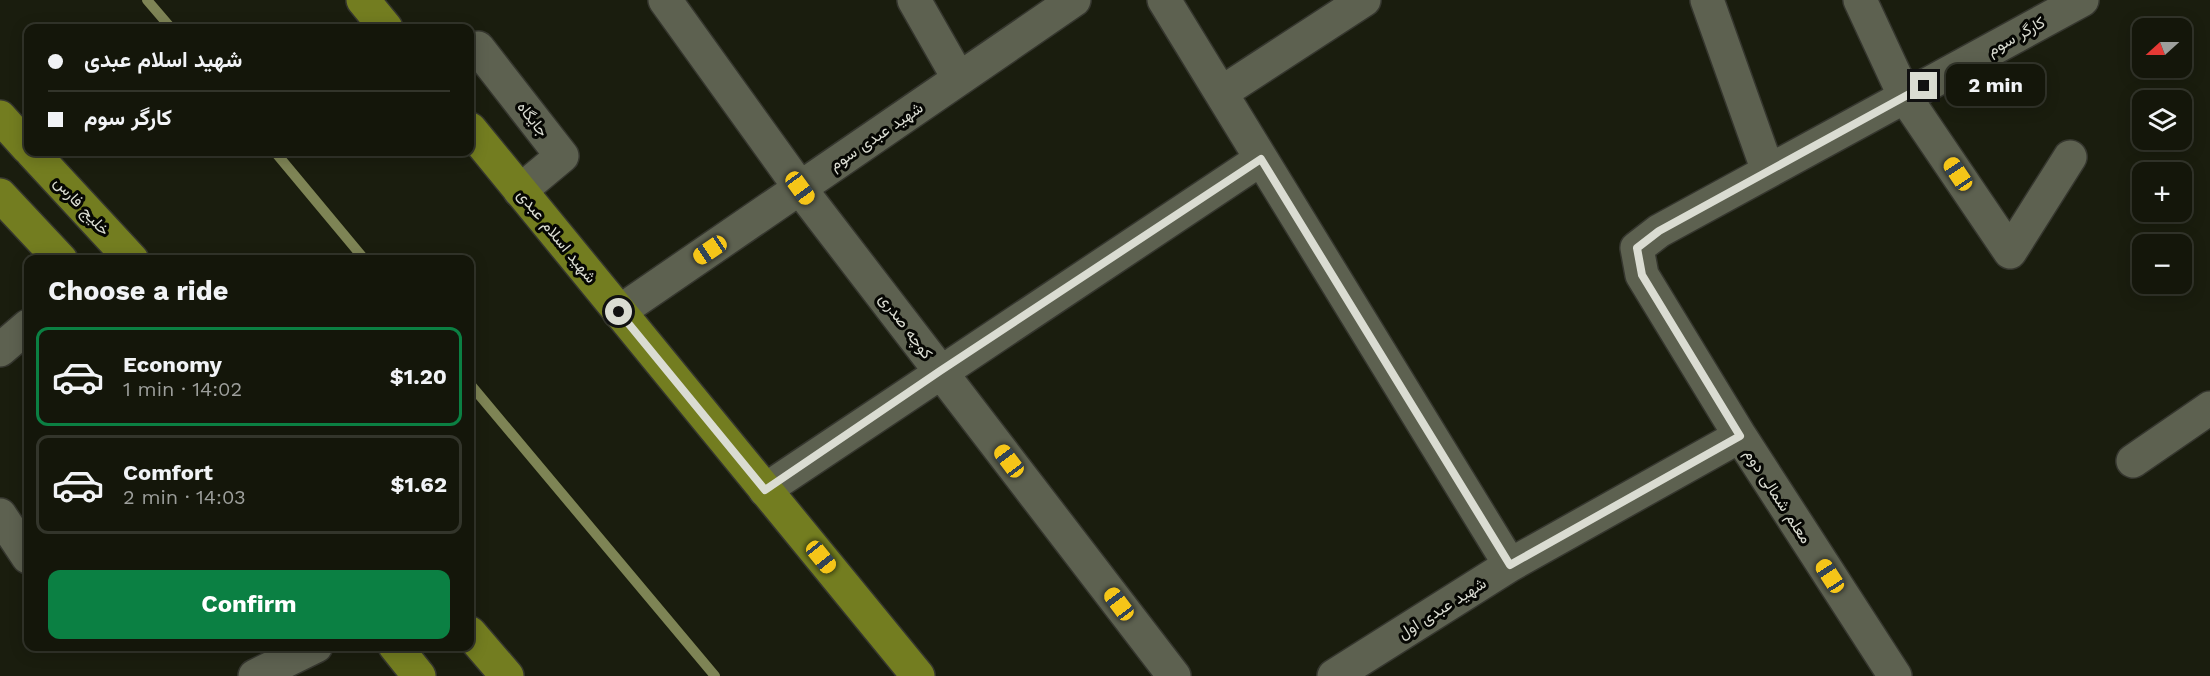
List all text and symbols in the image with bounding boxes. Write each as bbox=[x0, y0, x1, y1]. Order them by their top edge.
street label: کارگر سوم bbox=[1984, 12, 2049, 61]
north arrow bbox=[2132, 18, 2192, 78]
map controls bbox=[2132, 18, 2192, 294]
text: شهید اسلام عبدی bbox=[84, 47, 242, 72]
callout: 2 min bbox=[1945, 65, 2044, 107]
route end bbox=[1910, 72, 1937, 99]
text: 2 min bbox=[1968, 73, 2023, 97]
button: layers bbox=[2132, 90, 2192, 150]
street label: جایگاه bbox=[513, 98, 553, 141]
street label: شهید عبدی سوم bbox=[826, 98, 927, 175]
text: کارگر سوم bbox=[84, 105, 172, 130]
car bbox=[1940, 154, 1976, 194]
button: + bbox=[2132, 162, 2192, 222]
car bbox=[782, 168, 818, 208]
street label: خلیج فارس bbox=[48, 173, 114, 241]
street label: شهید اسلام عبدی bbox=[513, 185, 601, 287]
car bbox=[690, 232, 730, 268]
button: − bbox=[2132, 234, 2192, 294]
text: Choose a ride bbox=[48, 275, 228, 307]
street label: کوچه صدری bbox=[874, 289, 937, 364]
route start bbox=[605, 298, 632, 325]
icon: car bbox=[51, 350, 105, 404]
text: Economy bbox=[123, 352, 222, 377]
text: $1.20 bbox=[390, 364, 447, 389]
text: 1 min · 14:02 bbox=[123, 377, 242, 401]
car bbox=[991, 441, 1027, 481]
street label: معلم شمالی دوم bbox=[1739, 445, 1816, 547]
icon: car bbox=[51, 458, 105, 512]
text: Comfort bbox=[123, 460, 213, 485]
text: $1.62 bbox=[391, 472, 447, 497]
text: 2 min · 14:03 bbox=[123, 485, 246, 509]
car bbox=[803, 537, 839, 577]
car bbox=[1813, 556, 1847, 596]
button: Confirm bbox=[48, 570, 450, 639]
street label: شهید عبدی اول bbox=[1394, 573, 1490, 644]
car bbox=[1101, 584, 1137, 624]

